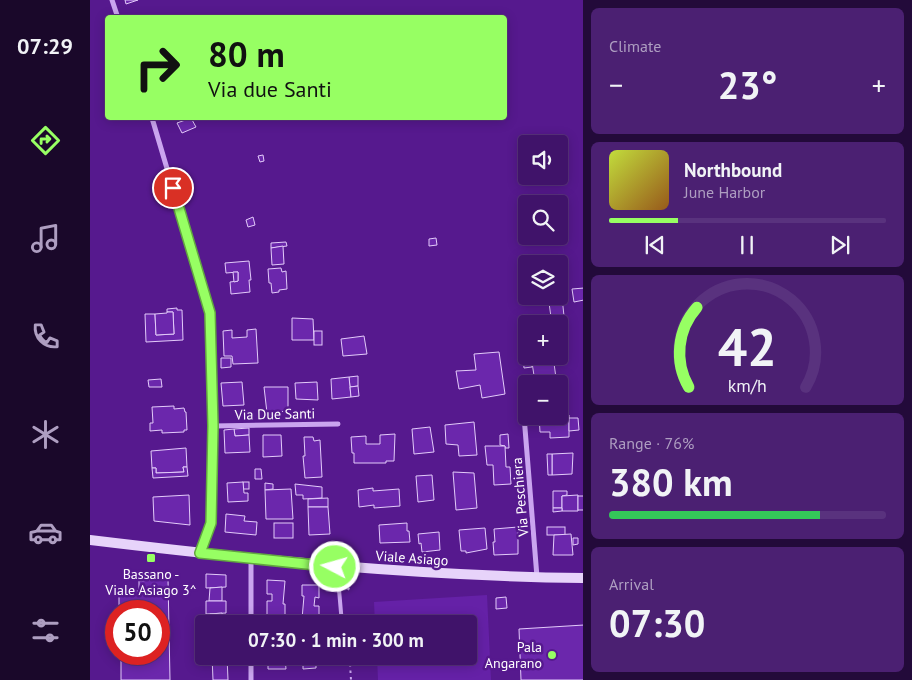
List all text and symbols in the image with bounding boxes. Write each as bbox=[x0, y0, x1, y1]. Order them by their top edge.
text: 80 m bbox=[208, 31, 285, 77]
text: 07:29 bbox=[17, 32, 73, 60]
icon: right bbox=[125, 35, 190, 100]
text: Climate bbox=[609, 36, 661, 56]
text: 23° bbox=[718, 60, 777, 109]
text: − bbox=[609, 66, 623, 103]
text: + bbox=[872, 66, 886, 103]
text: Via due Santi bbox=[208, 75, 332, 103]
icon: directions bbox=[28, 123, 63, 158]
map controls bbox=[518, 135, 568, 425]
button: sound bbox=[518, 135, 568, 185]
text: Northbound bbox=[684, 158, 782, 182]
pin bbox=[152, 167, 194, 209]
icon: arrive bbox=[159, 174, 187, 202]
text: June Harbor bbox=[684, 182, 765, 202]
button: search bbox=[518, 195, 568, 245]
icon: music bbox=[28, 221, 63, 256]
icon: previous bbox=[641, 231, 669, 259]
icon: pause bbox=[733, 231, 761, 259]
icon: next bbox=[826, 231, 854, 259]
button: layers bbox=[518, 255, 568, 305]
text: 42 bbox=[718, 313, 777, 380]
button: + bbox=[518, 315, 568, 365]
icon: phone bbox=[28, 319, 63, 354]
text: km/h bbox=[728, 374, 767, 397]
button: − bbox=[518, 375, 568, 425]
street label: Via Due Santi bbox=[234, 404, 315, 424]
icon: climate bbox=[28, 417, 63, 452]
text: Range · 76% bbox=[609, 433, 694, 453]
street label: Via Peschiera bbox=[508, 457, 533, 538]
text: 380 km bbox=[609, 457, 733, 506]
icon: car bbox=[28, 515, 63, 550]
position arrow bbox=[308, 540, 360, 592]
street label: Viale Asiago bbox=[374, 546, 449, 570]
marker: Bassano - Viale Asiago 3^ bbox=[145, 552, 157, 564]
place label: Bassano - Viale Asiago 3^ bbox=[104, 565, 197, 599]
text: Arrival bbox=[609, 574, 654, 594]
text: 07:30 bbox=[609, 598, 705, 647]
speed limit sign: 50 bbox=[105, 600, 170, 665]
icon: filters bbox=[28, 613, 63, 648]
text: 07:30 · 1 min · 300 m bbox=[248, 628, 424, 652]
place label: Pala Angarano bbox=[485, 638, 542, 672]
marker: Pala Angarano bbox=[546, 649, 558, 661]

